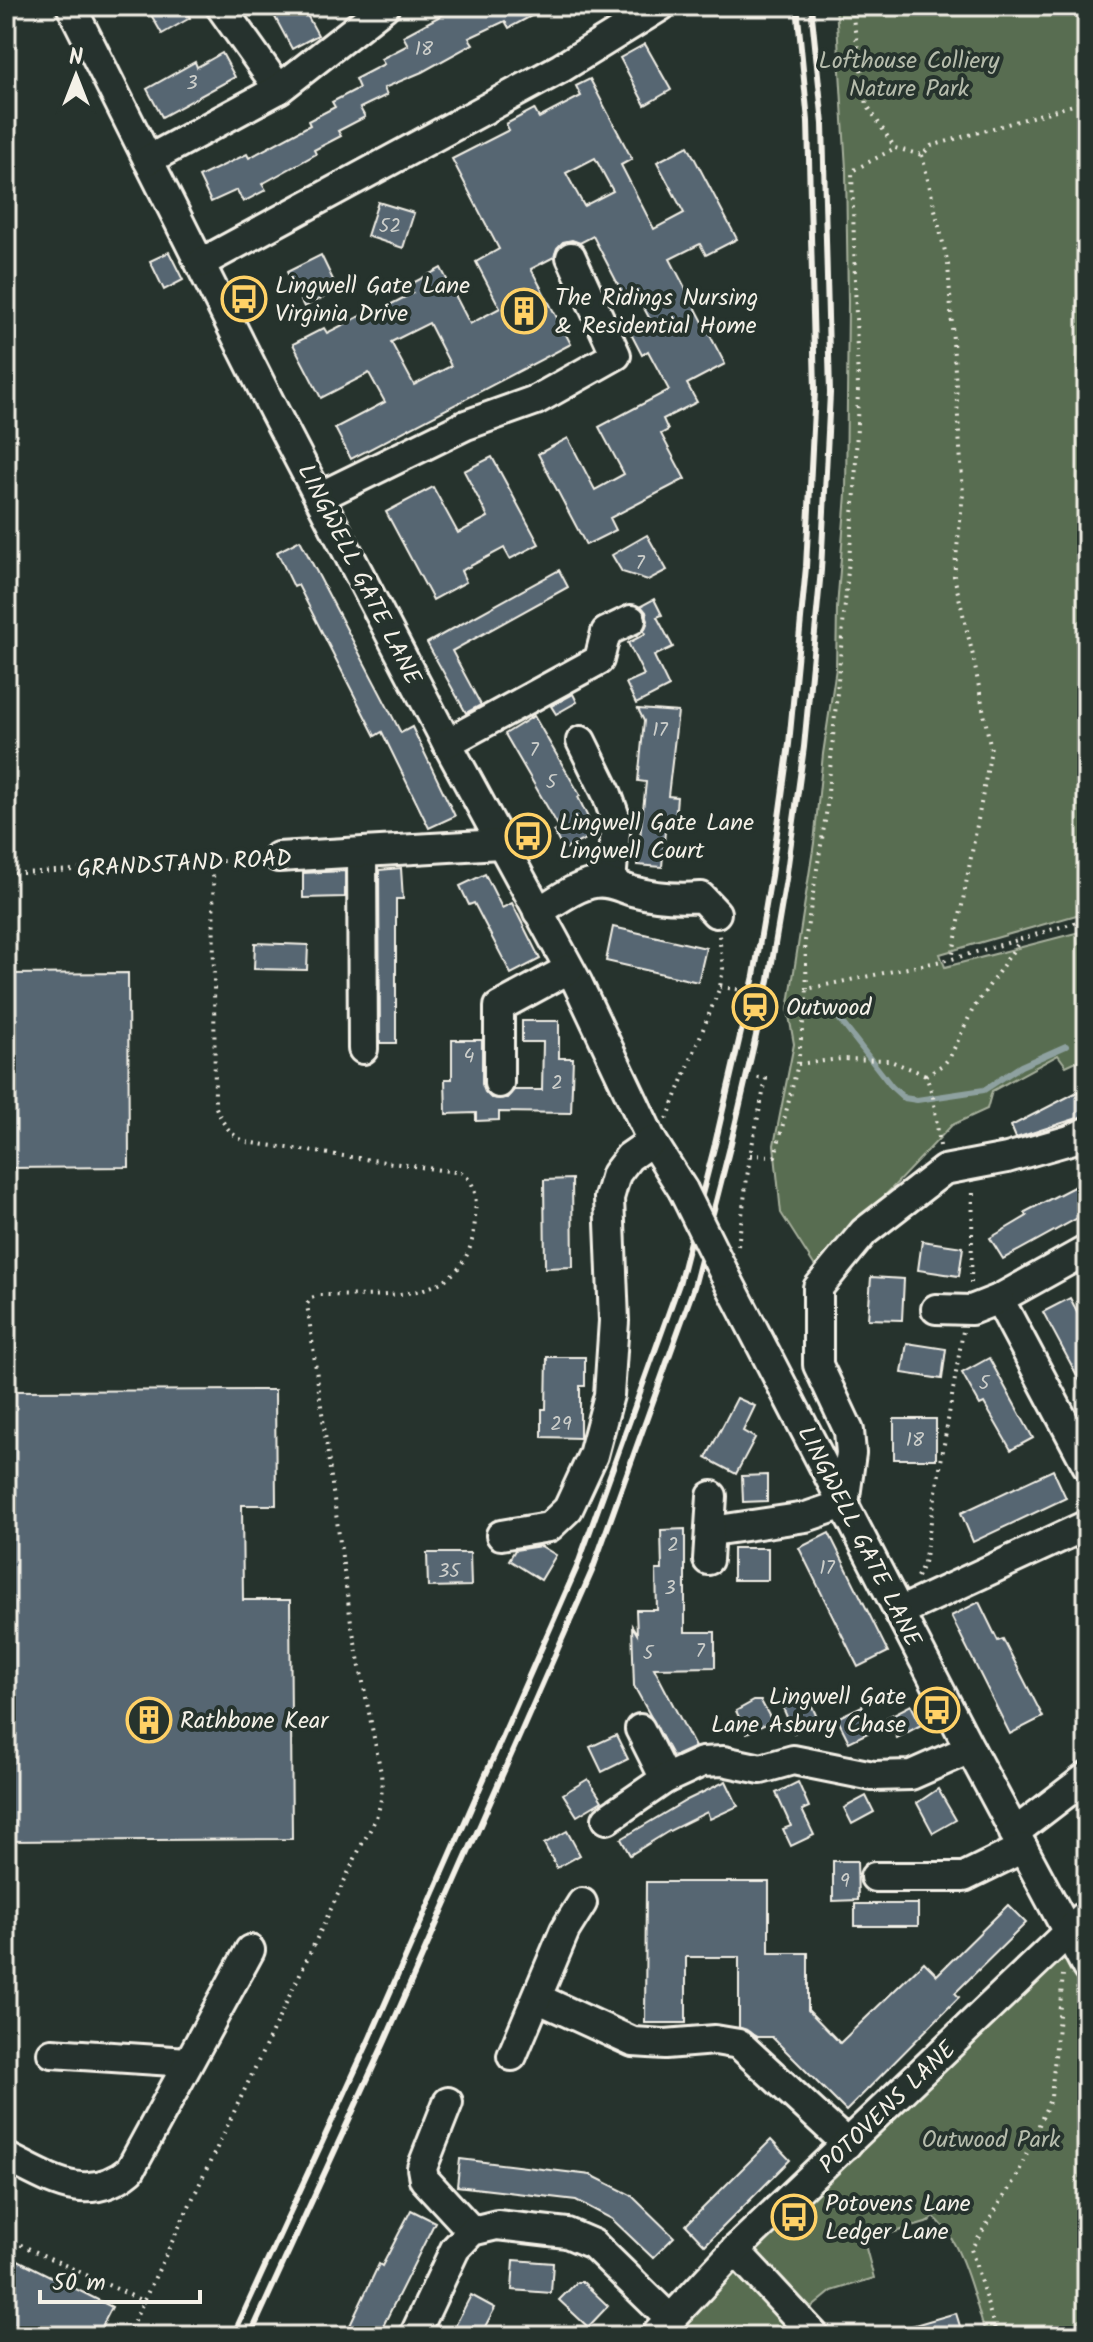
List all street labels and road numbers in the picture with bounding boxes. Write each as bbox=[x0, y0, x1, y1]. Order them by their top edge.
street label: LINGWELL GATE LANE bbox=[286, 457, 432, 693]
street label: GRANDSTAND ROAD bbox=[76, 839, 293, 890]
street label: LINGWELL GATE LANE bbox=[786, 1419, 932, 1655]
street label: POTOVENS LANE bbox=[810, 2031, 967, 2184]

